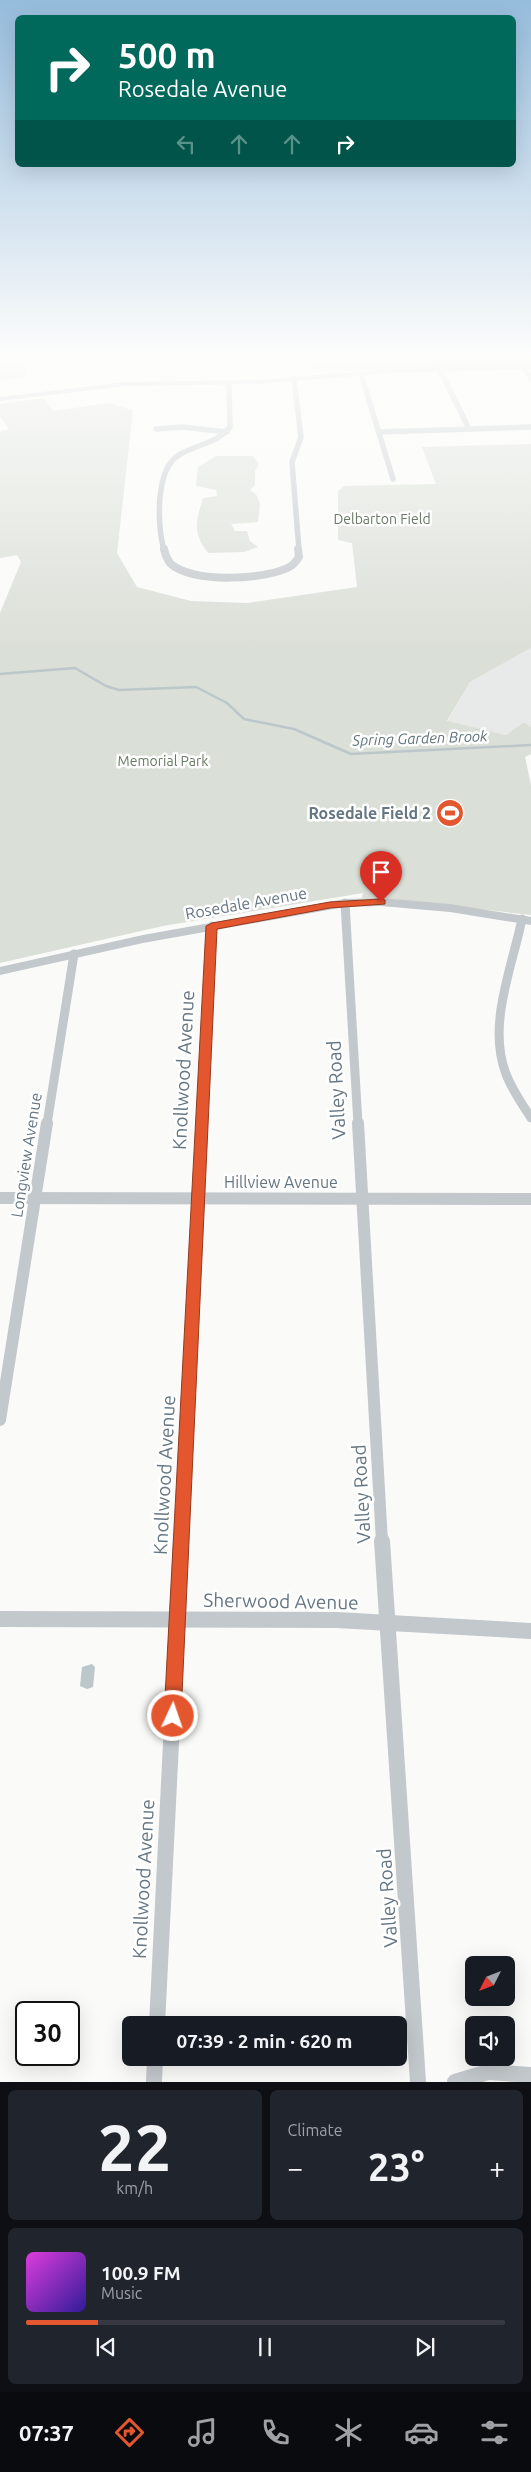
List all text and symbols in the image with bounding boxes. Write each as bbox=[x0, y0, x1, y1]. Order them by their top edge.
icon: right bbox=[35, 35, 100, 100]
text: 500 m bbox=[118, 35, 216, 75]
text: Rosedale Avenue bbox=[118, 76, 287, 101]
icon: left bbox=[172, 130, 200, 158]
icon: ahead bbox=[225, 130, 253, 158]
icon: ahead bbox=[278, 130, 306, 158]
icon: right bbox=[331, 130, 359, 158]
park label: Delbarton Field bbox=[333, 511, 431, 527]
water label: Spring Garden Brook bbox=[351, 727, 488, 749]
park label: Memorial Park bbox=[118, 753, 208, 769]
sports icon: Rosedale Field 2 bbox=[435, 798, 465, 828]
place label: Rosedale Field 2 bbox=[308, 804, 431, 822]
pin bbox=[360, 851, 402, 902]
icon: arrive bbox=[367, 858, 395, 886]
street label: Rosedale Avenue bbox=[184, 883, 308, 923]
street label: Knollwood Avenue bbox=[168, 990, 198, 1150]
street label: Valley Road bbox=[322, 1040, 350, 1140]
street label: Longview Avenue bbox=[7, 1091, 45, 1219]
street label: Hillview Avenue bbox=[224, 1173, 338, 1191]
street label: Knollwood Avenue bbox=[149, 1395, 179, 1555]
street label: Valley Road bbox=[347, 1444, 375, 1544]
street label: Sherwood Avenue bbox=[203, 1589, 359, 1613]
position arrow bbox=[146, 1689, 198, 1741]
street label: Knollwood Avenue bbox=[128, 1799, 158, 1959]
street label: Valley Road bbox=[373, 1848, 401, 1948]
north arrow bbox=[465, 1956, 515, 2006]
map controls bbox=[465, 1956, 515, 2066]
speed limit sign: 30 bbox=[15, 2001, 80, 2066]
button: sound bbox=[465, 2016, 515, 2066]
text: 07:39 · 2 min · 620 m bbox=[177, 2030, 352, 2052]
text: 22 bbox=[98, 2110, 171, 2183]
text: Climate bbox=[288, 2121, 343, 2139]
text: 23° bbox=[368, 2146, 424, 2188]
text: − bbox=[288, 2152, 303, 2183]
text: + bbox=[489, 2152, 505, 2183]
text: km/h bbox=[116, 2179, 153, 2197]
text: 100.9 FM bbox=[101, 2262, 181, 2284]
text: Music bbox=[101, 2284, 142, 2302]
icon: previous bbox=[92, 2333, 120, 2361]
icon: pause bbox=[251, 2333, 279, 2361]
icon: next bbox=[411, 2333, 439, 2361]
icon: directions bbox=[112, 2415, 147, 2450]
icon: music bbox=[185, 2415, 220, 2450]
icon: phone bbox=[258, 2415, 293, 2450]
icon: climate bbox=[331, 2415, 366, 2450]
icon: car bbox=[404, 2415, 439, 2450]
icon: filters bbox=[477, 2415, 512, 2450]
text: 07:37 bbox=[19, 2420, 74, 2445]

